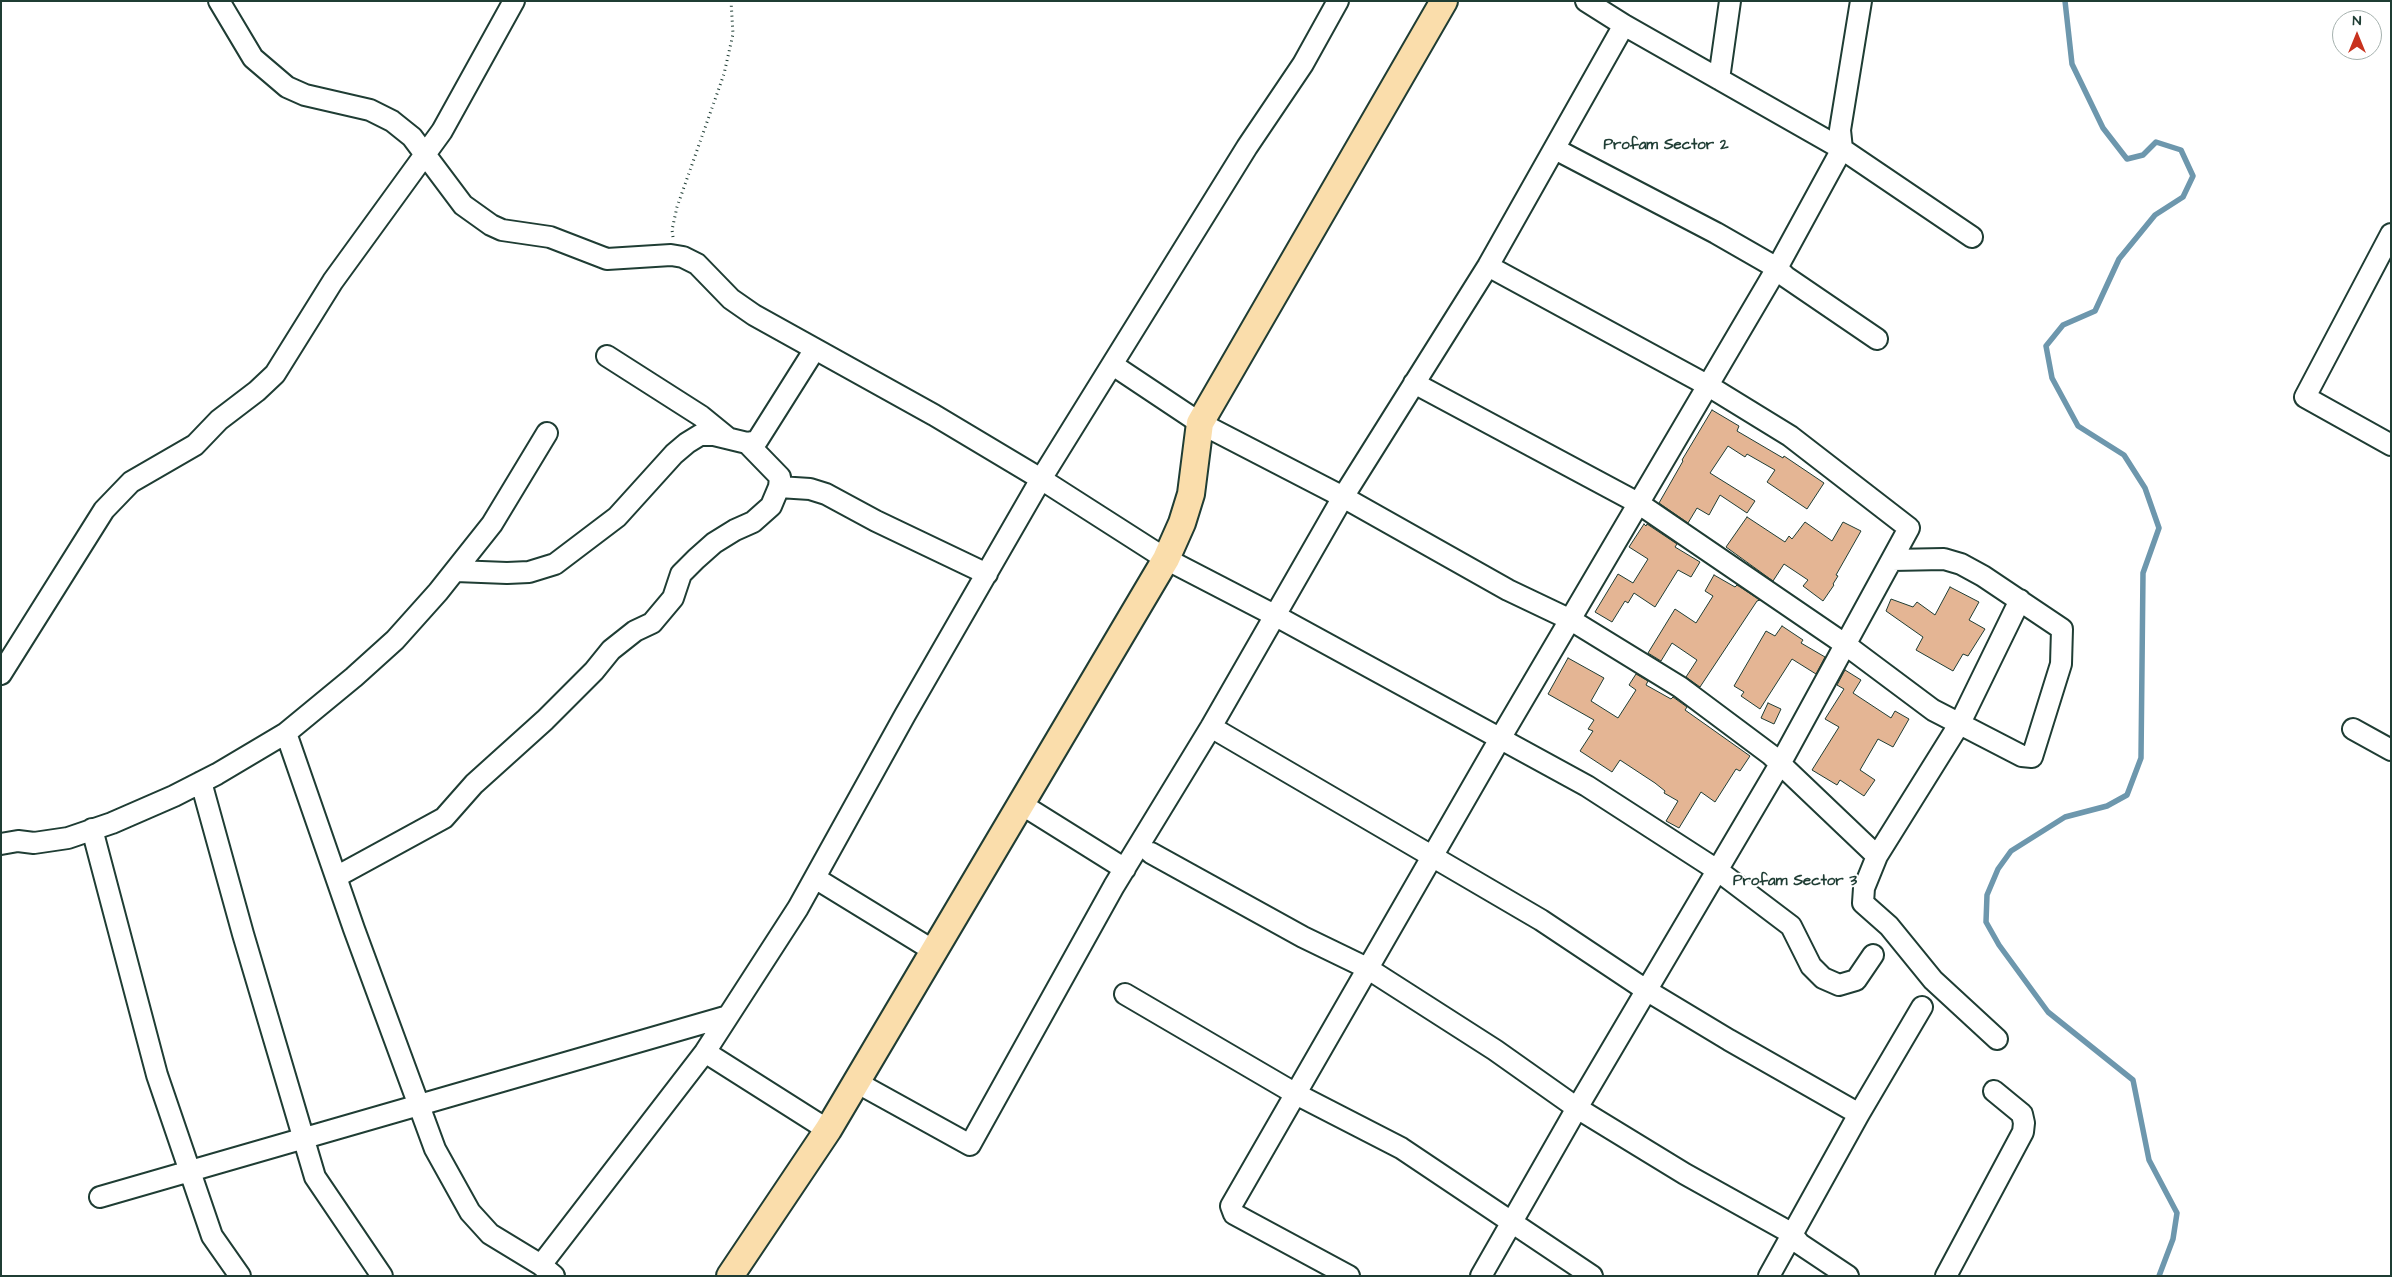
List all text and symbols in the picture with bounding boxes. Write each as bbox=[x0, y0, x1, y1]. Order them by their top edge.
north arrow bbox=[2332, 10, 2382, 60]
text: N bbox=[2353, 11, 2361, 31]
district label: Profam Sector 2 bbox=[1603, 137, 1729, 155]
district label: Profam Sector 3 bbox=[1733, 873, 1857, 891]

